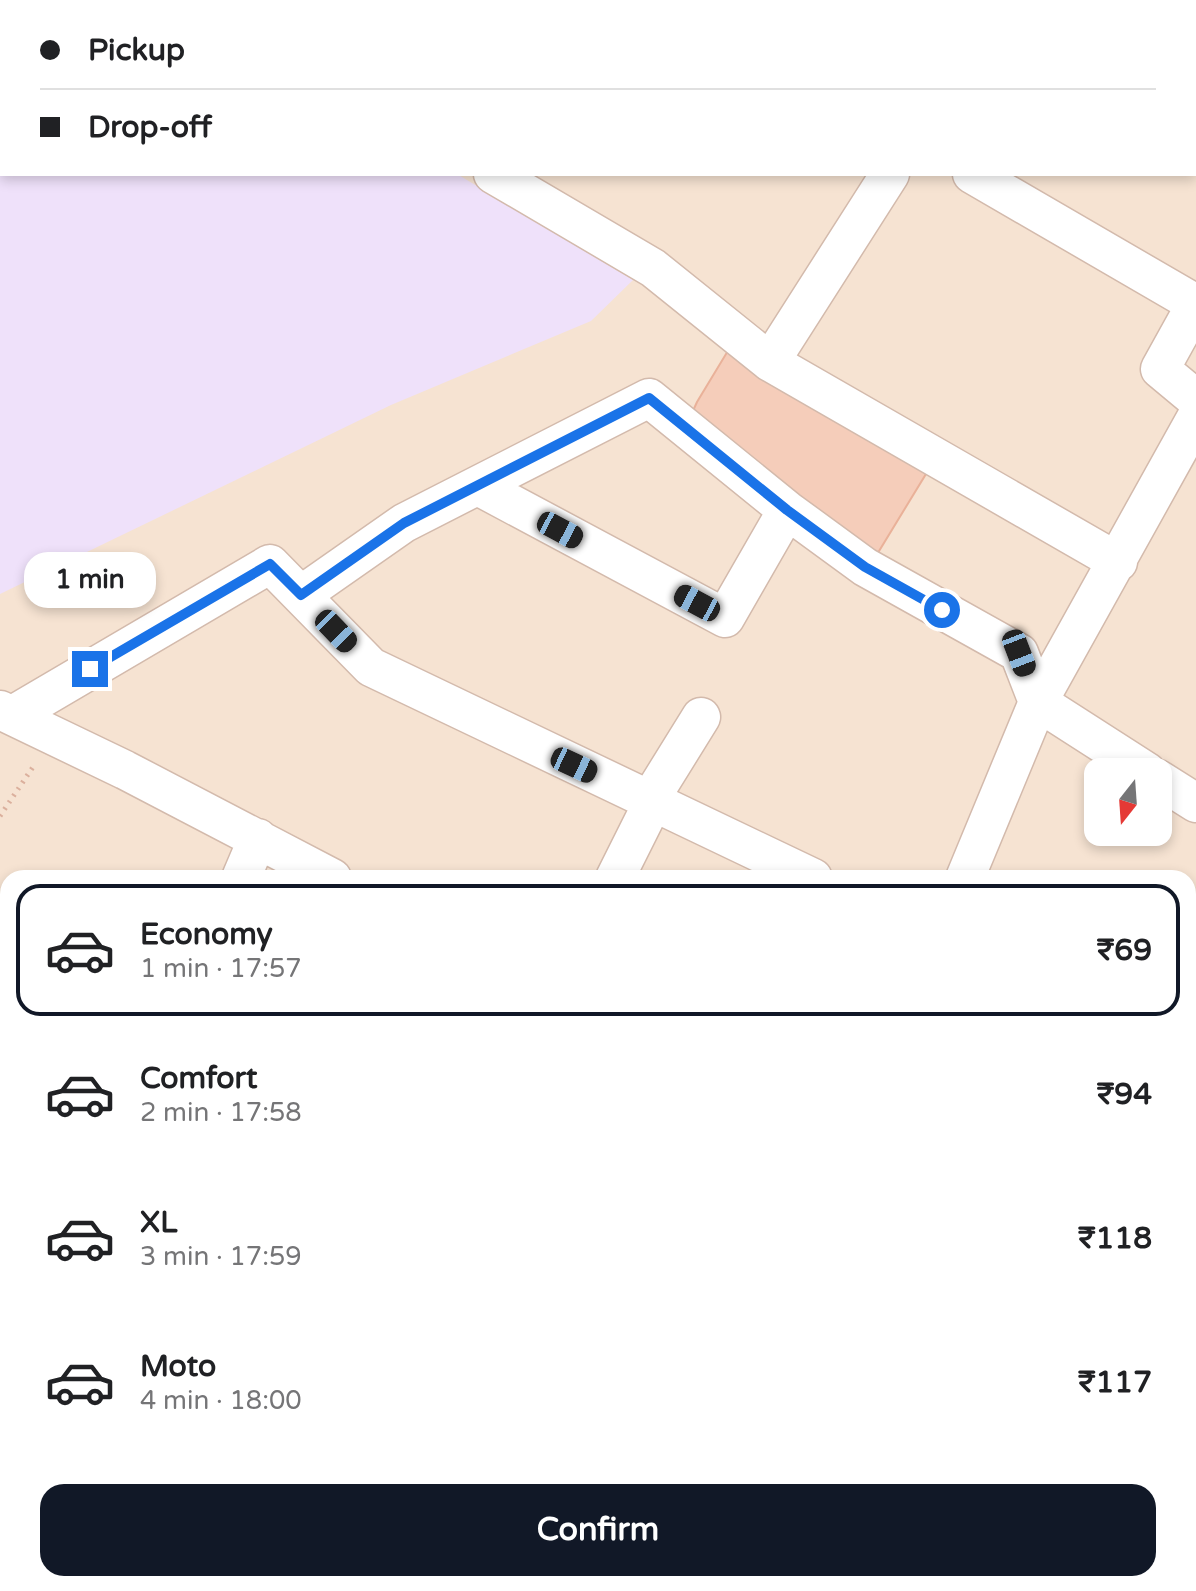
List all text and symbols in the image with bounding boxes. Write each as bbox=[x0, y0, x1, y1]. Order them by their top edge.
text: Pickup bbox=[88, 32, 185, 69]
text: Drop-off bbox=[88, 109, 212, 146]
car bbox=[533, 508, 587, 552]
callout: 1 min bbox=[24, 553, 156, 609]
text: 1 min bbox=[55, 564, 125, 595]
car bbox=[670, 581, 724, 625]
route start bbox=[924, 592, 960, 628]
car bbox=[311, 605, 361, 657]
car bbox=[999, 626, 1039, 680]
route end bbox=[72, 651, 108, 687]
car bbox=[547, 744, 601, 786]
north arrow bbox=[1084, 758, 1172, 846]
map controls bbox=[1084, 758, 1172, 846]
icon: car bbox=[44, 914, 116, 986]
text: Economy bbox=[140, 916, 273, 953]
text: ₹69 bbox=[1097, 932, 1152, 969]
text: 1 min · 17:57 bbox=[140, 953, 302, 984]
icon: car bbox=[44, 1058, 116, 1130]
text: Comfort bbox=[140, 1060, 258, 1097]
text: ₹94 bbox=[1097, 1076, 1152, 1113]
text: 2 min · 17:58 bbox=[140, 1097, 302, 1128]
icon: car bbox=[44, 1202, 116, 1274]
text: XL bbox=[140, 1204, 177, 1241]
text: ₹118 bbox=[1078, 1220, 1152, 1257]
text: 3 min · 17:59 bbox=[140, 1241, 302, 1272]
icon: car bbox=[44, 1346, 116, 1418]
text: Moto bbox=[140, 1348, 216, 1385]
text: ₹117 bbox=[1078, 1364, 1152, 1401]
text: 4 min · 18:00 bbox=[140, 1385, 302, 1416]
button: Confirm bbox=[40, 1484, 1156, 1576]

